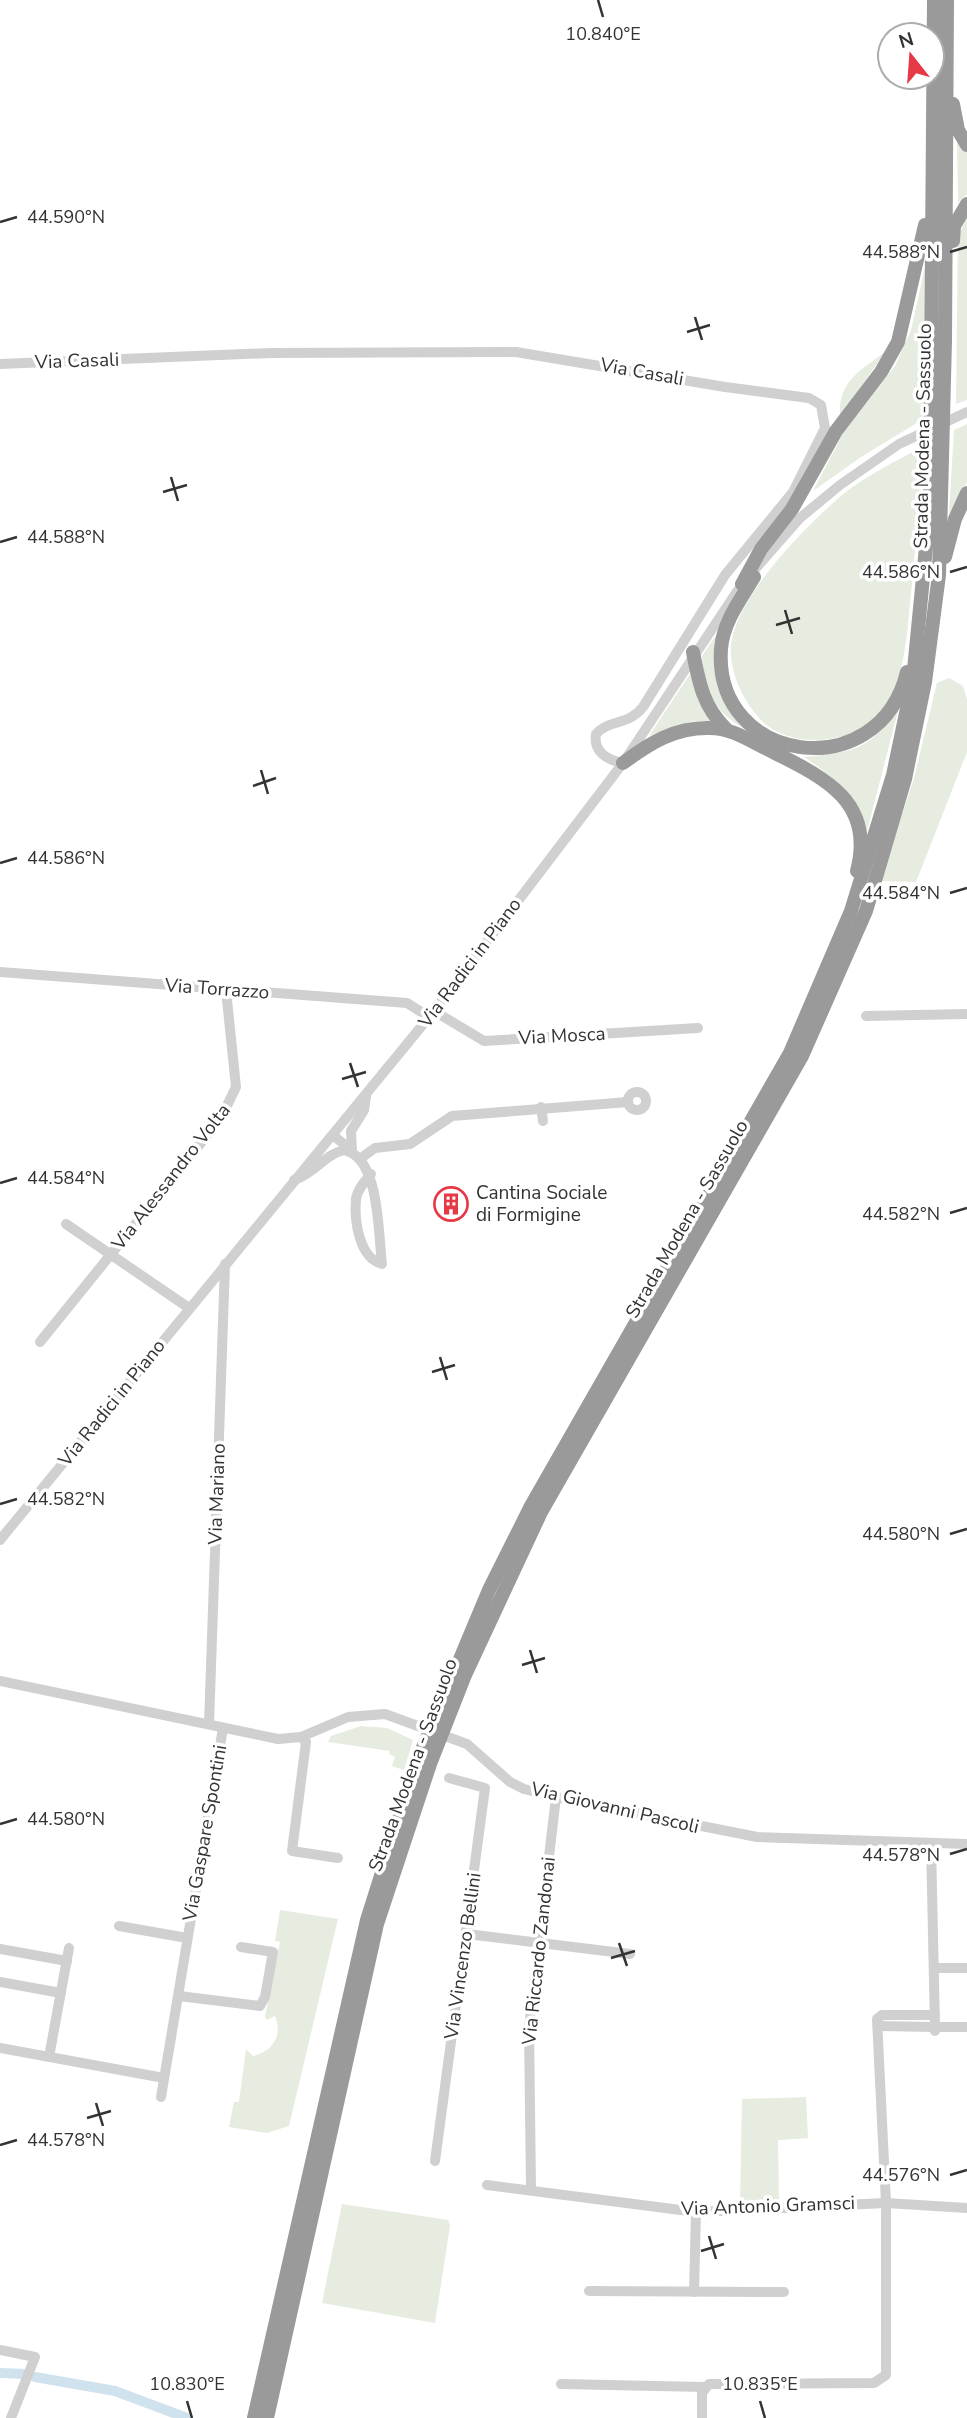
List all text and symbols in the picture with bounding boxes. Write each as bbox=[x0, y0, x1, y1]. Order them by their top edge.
north arrow bbox=[876, 21, 946, 91]
text: 10.840°E bbox=[565, 22, 641, 46]
text: N bbox=[896, 26, 917, 55]
text: 44.590°N bbox=[27, 205, 105, 229]
text: 44.588°N bbox=[862, 240, 940, 264]
street label: Strada Modena - Sassuolo bbox=[908, 323, 938, 549]
street label: Via Casali bbox=[33, 347, 120, 375]
street label: Via Casali bbox=[597, 352, 686, 392]
text: 44.588°N bbox=[27, 525, 105, 549]
text: 44.586°N bbox=[862, 560, 940, 584]
text: 44.586°N bbox=[27, 846, 105, 870]
text: 44.584°N bbox=[862, 881, 940, 905]
street label: Via Radici in Piano bbox=[412, 893, 528, 1034]
street label: Via Torrazzo bbox=[163, 972, 270, 1006]
street label: Via Mosca bbox=[517, 1021, 606, 1051]
street label: Via Alessandro Volta bbox=[105, 1098, 236, 1256]
street label: Strada Modena - Sassuolo bbox=[619, 1115, 755, 1323]
text: 44.584°N bbox=[27, 1166, 105, 1190]
place label: Cantina Sociale di Formigine bbox=[476, 1180, 607, 1228]
building icon: Cantina Sociale di Formigine bbox=[432, 1185, 470, 1223]
text: 44.582°N bbox=[862, 1202, 940, 1226]
street label: Via Radici in Piano bbox=[52, 1334, 171, 1473]
street label: Via Mariano bbox=[202, 1443, 232, 1546]
text: 44.582°N bbox=[27, 1487, 105, 1511]
text: 44.580°N bbox=[862, 1522, 940, 1546]
street label: Strada Modena - Sassuolo bbox=[362, 1655, 464, 1875]
street label: Via Gaspare Spontini bbox=[177, 1743, 233, 1924]
street label: Via Giovanni Pascoli bbox=[527, 1776, 702, 1840]
text: 44.580°N bbox=[27, 1807, 105, 1831]
text: 44.578°N bbox=[862, 1843, 940, 1867]
street label: Via Riccardo Zandonai bbox=[516, 1856, 562, 2047]
street label: Via Vincenzo Bellini bbox=[438, 1871, 488, 2042]
text: 44.578°N bbox=[27, 2128, 105, 2152]
text: 44.576°N bbox=[862, 2163, 940, 2187]
street label: Via Antonio Gramsci bbox=[680, 2190, 855, 2222]
text: 10.830°E bbox=[149, 2372, 225, 2396]
text: 10.835°E bbox=[722, 2372, 798, 2396]

